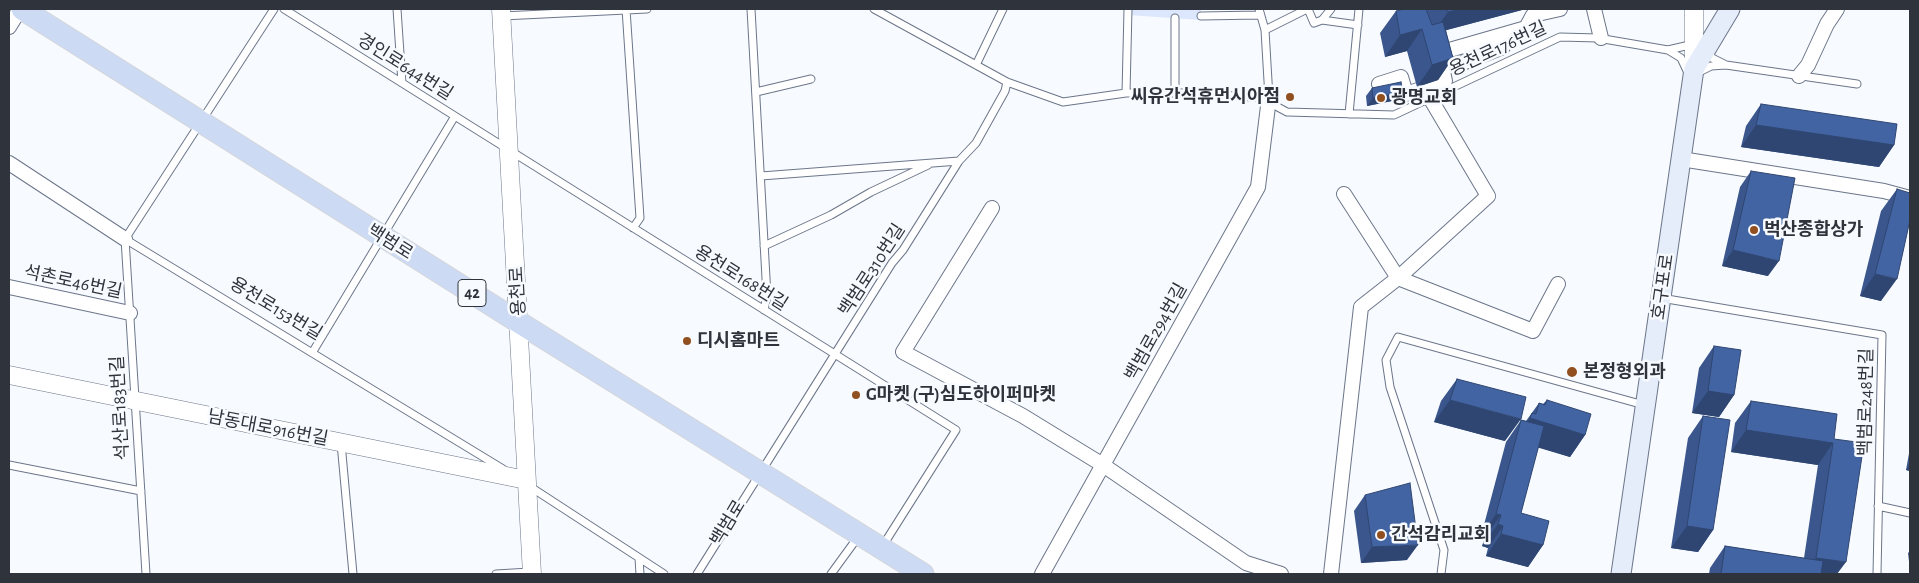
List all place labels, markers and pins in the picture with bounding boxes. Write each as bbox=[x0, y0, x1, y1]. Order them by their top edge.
place label: 씨유간석휴먼시아점 bbox=[1131, 86, 1280, 108]
place label: 광명교회 bbox=[1391, 87, 1457, 109]
marker: 씨유간석휴먼시아점 bbox=[1284, 91, 1296, 103]
marker: 광명교회 bbox=[1375, 92, 1387, 104]
place label: 벅산종합상가 bbox=[1764, 219, 1863, 241]
marker: 벅산종합상가 bbox=[1748, 224, 1760, 236]
place label: 디시홈마트 bbox=[697, 330, 780, 352]
marker: 디시홈마트 bbox=[681, 335, 693, 347]
place label: 본정형외과 bbox=[1583, 361, 1666, 383]
marker: 본정형외과 bbox=[1565, 365, 1579, 379]
place label: G마켓 (구)심도하이퍼마켓 bbox=[866, 384, 1056, 406]
marker: G마켓 (구)심도하이퍼마켓 bbox=[850, 389, 862, 401]
place label: 간석감리교회 bbox=[1391, 524, 1490, 546]
marker: 간석감리교회 bbox=[1375, 529, 1387, 541]

